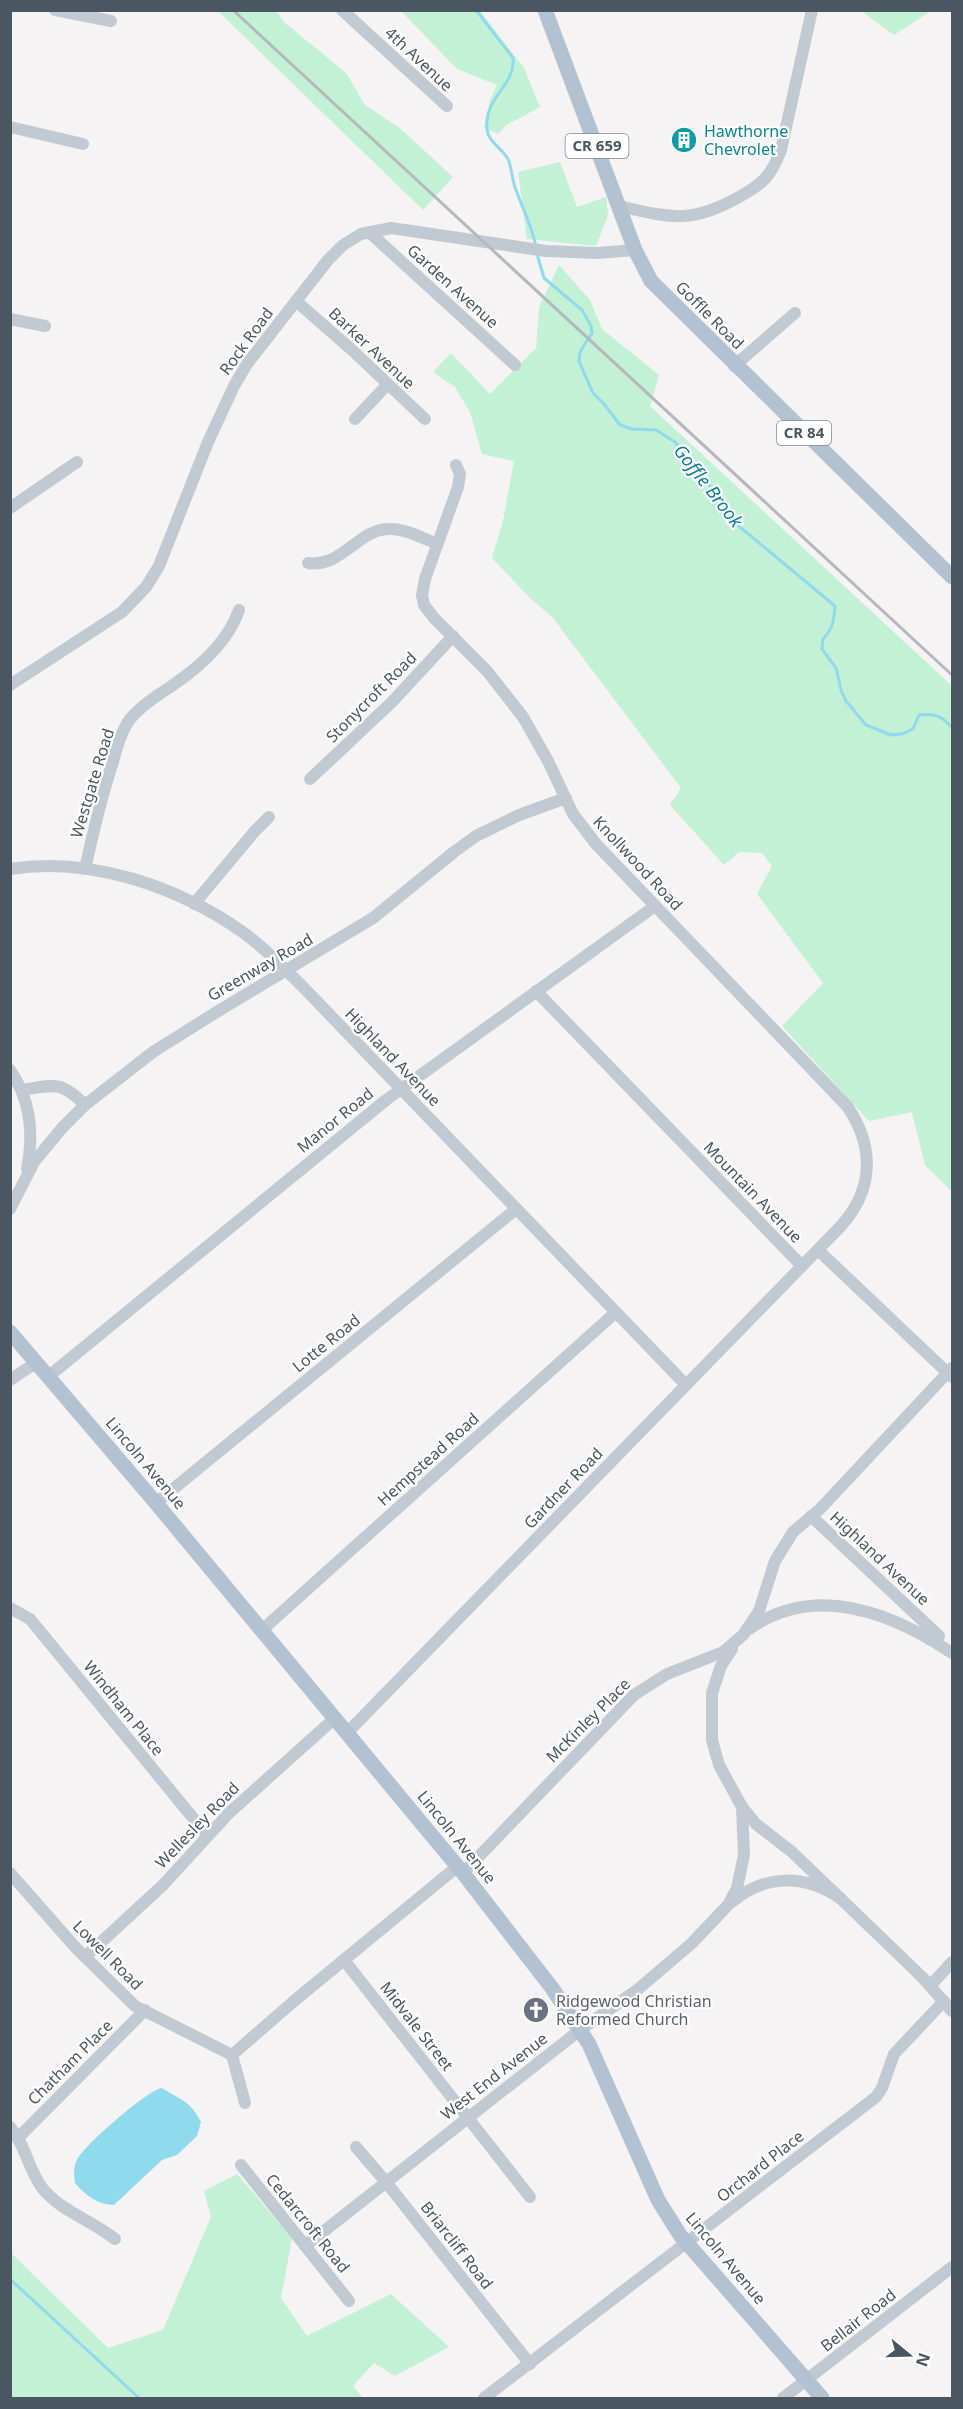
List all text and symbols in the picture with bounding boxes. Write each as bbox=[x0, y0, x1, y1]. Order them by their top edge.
street label: 4th Avenue bbox=[380, 22, 458, 96]
place label: Hawthorne Chevrolet bbox=[704, 120, 788, 160]
building icon: Hawthorne Chevrolet bbox=[669, 125, 699, 155]
road number: CR 659 bbox=[566, 134, 628, 158]
street label: Garden Avenue bbox=[403, 239, 503, 333]
street label: Goffle Road bbox=[671, 276, 749, 354]
street label: Barker Avenue bbox=[324, 302, 420, 394]
street label: Rock Road bbox=[214, 303, 278, 379]
road number: CR 84 bbox=[777, 421, 831, 445]
water label: Goffle Brook bbox=[669, 439, 749, 533]
street label: Stonycroft Road bbox=[321, 647, 421, 747]
street label: Westgate Road bbox=[65, 726, 119, 840]
street label: Knollwood Road bbox=[588, 811, 688, 915]
street label: Greenway Road bbox=[203, 928, 317, 1006]
street label: Highland Avenue bbox=[340, 1003, 446, 1111]
street label: Manor Road bbox=[292, 1082, 378, 1158]
street label: Mountain Avenue bbox=[699, 1136, 807, 1248]
street label: Lotte Road bbox=[288, 1309, 364, 1377]
street label: Hempstead Road bbox=[372, 1407, 484, 1511]
street label: Lincoln Avenue bbox=[101, 1412, 191, 1514]
street label: Gardner Road bbox=[519, 1443, 607, 1533]
street label: Highland Avenue bbox=[825, 1506, 935, 1610]
street label: Windham Place bbox=[79, 1656, 169, 1760]
street label: McKinley Place bbox=[541, 1673, 635, 1767]
street label: Wellesley Road bbox=[150, 1777, 244, 1873]
street label: Lincoln Avenue bbox=[413, 1786, 501, 1888]
street label: Lowell Road bbox=[68, 1915, 148, 1995]
street label: Midvale Street bbox=[375, 1977, 459, 2075]
place label: Ridgewood Christian Reformed Church bbox=[556, 1990, 712, 2030]
church icon: Ridgewood Christian Reformed Church bbox=[521, 1995, 551, 2025]
street label: Chatham Place bbox=[23, 2015, 117, 2109]
street label: West End Avenue bbox=[436, 2027, 552, 2125]
street label: Orchard Place bbox=[712, 2125, 808, 2207]
street label: Cedarcroft Road bbox=[261, 2169, 355, 2277]
street label: Briarcliff Road bbox=[416, 2196, 498, 2294]
street label: Lincoln Avenue bbox=[681, 2207, 771, 2309]
street label: Bellair Road bbox=[816, 2284, 900, 2356]
north arrow bbox=[879, 2325, 939, 2385]
text: N bbox=[911, 2350, 936, 2370]

